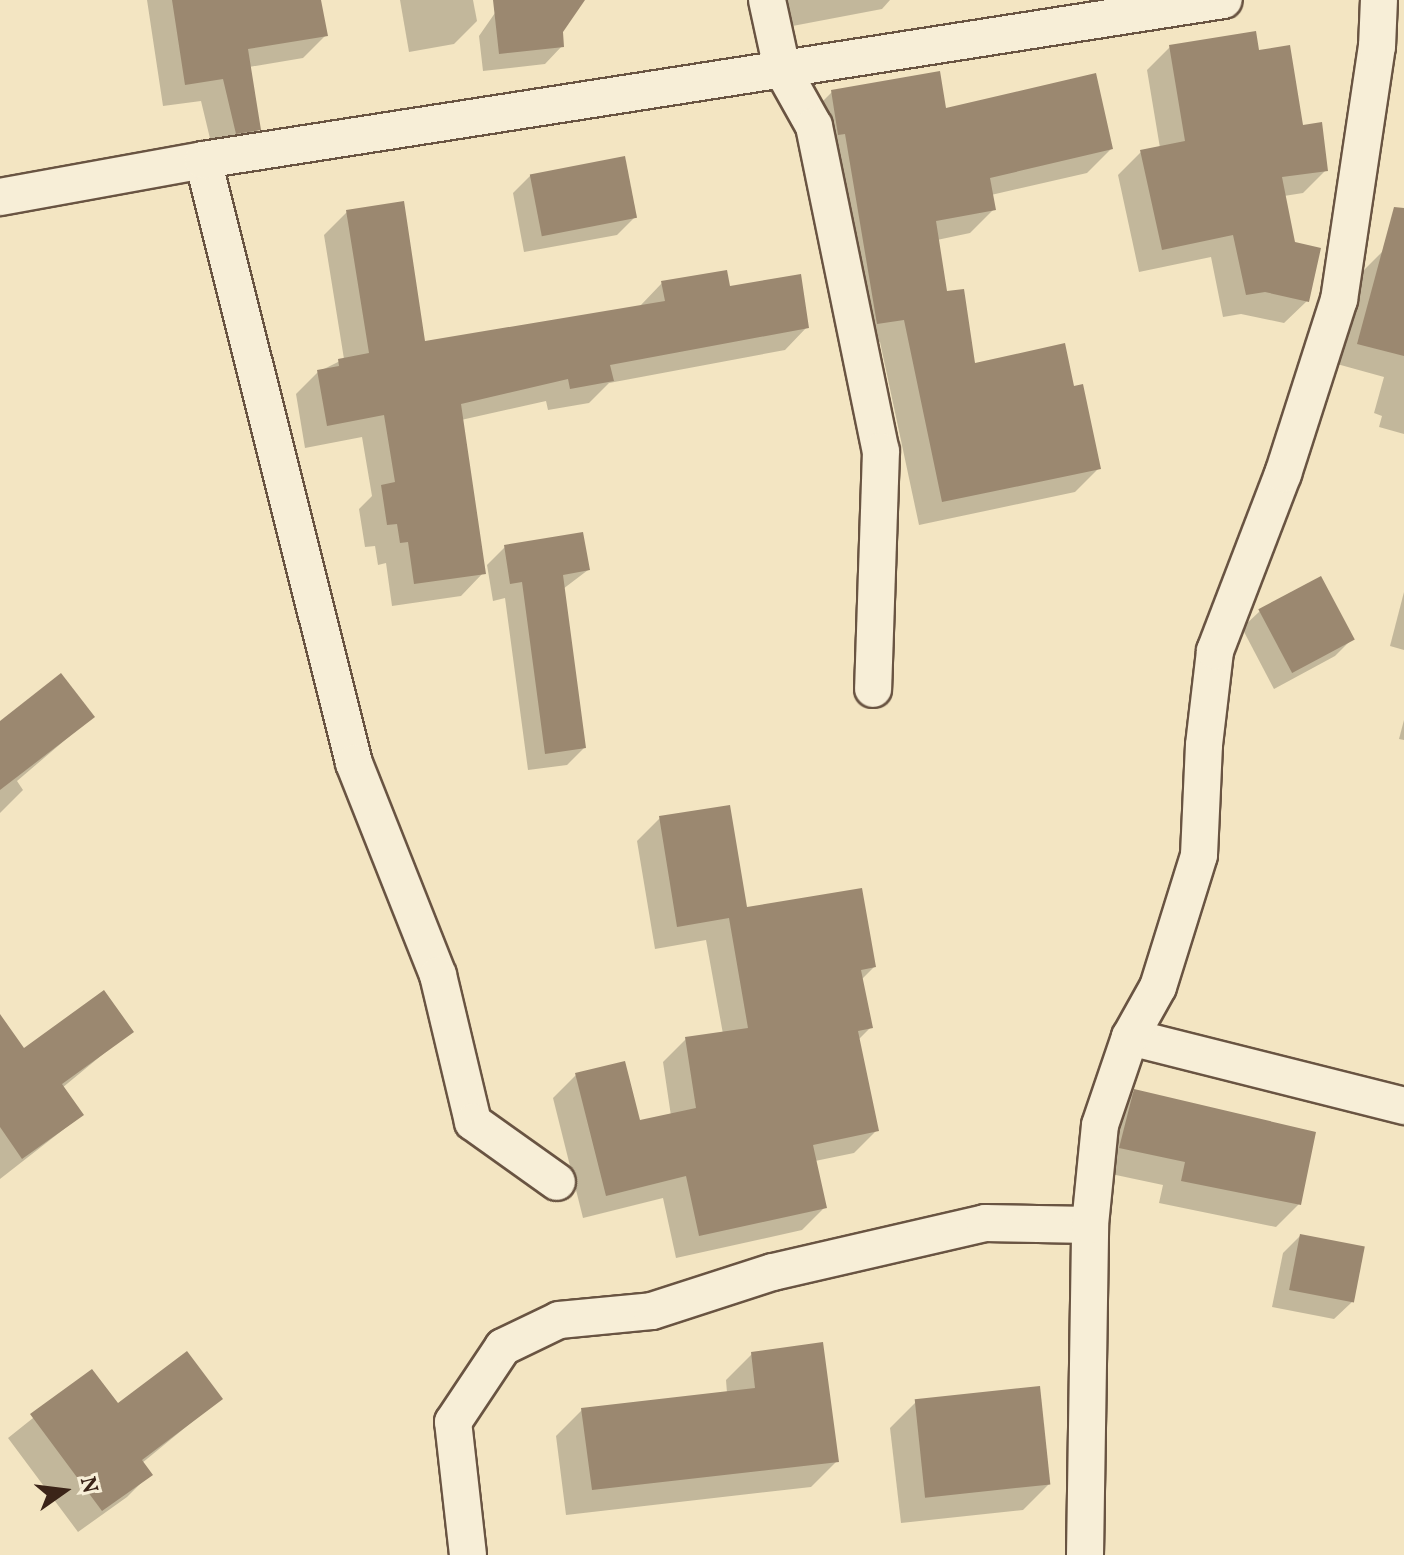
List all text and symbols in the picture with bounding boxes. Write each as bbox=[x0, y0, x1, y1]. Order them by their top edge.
north arrow bbox=[24, 1451, 104, 1531]
text: N bbox=[71, 1474, 105, 1497]

